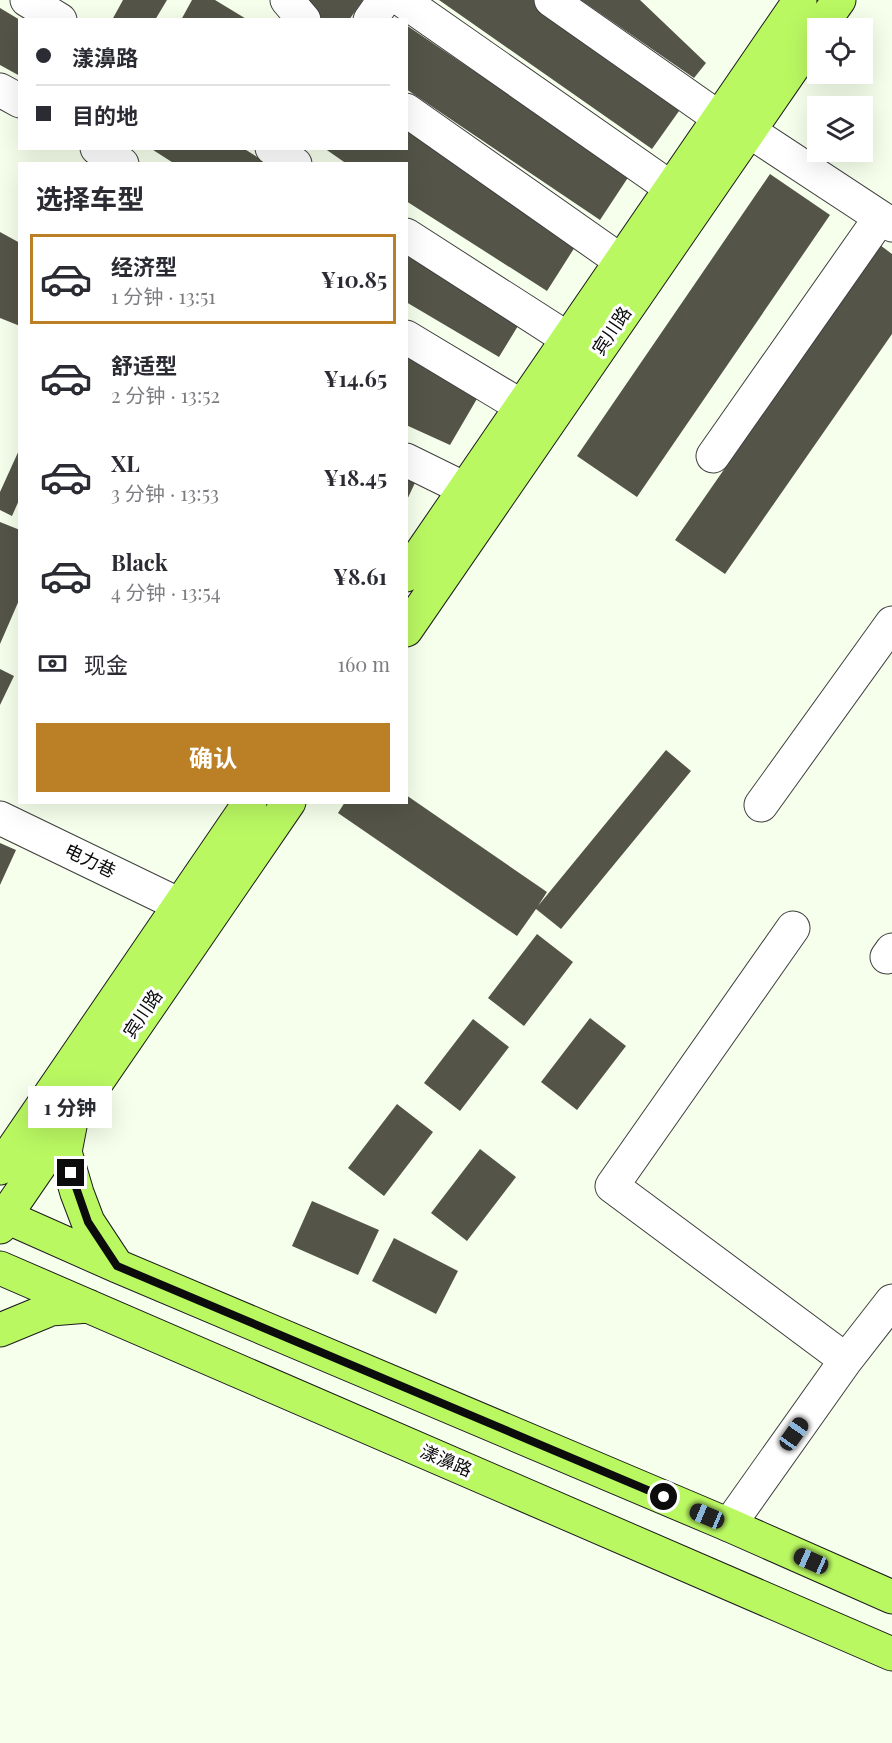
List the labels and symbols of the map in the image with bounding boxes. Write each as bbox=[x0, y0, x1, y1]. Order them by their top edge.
street label: 宾川路 bbox=[586, 301, 636, 360]
street label: 电力巷 bbox=[61, 837, 120, 883]
street label: 宾川路 bbox=[117, 984, 167, 1043]
callout: 1 分钟 bbox=[29, 1086, 113, 1128]
route end bbox=[57, 1159, 84, 1186]
car bbox=[776, 1414, 812, 1454]
street label: 漾濞路 bbox=[417, 1438, 476, 1482]
route start bbox=[650, 1483, 677, 1510]
car bbox=[687, 1501, 727, 1531]
car bbox=[791, 1545, 831, 1577]

